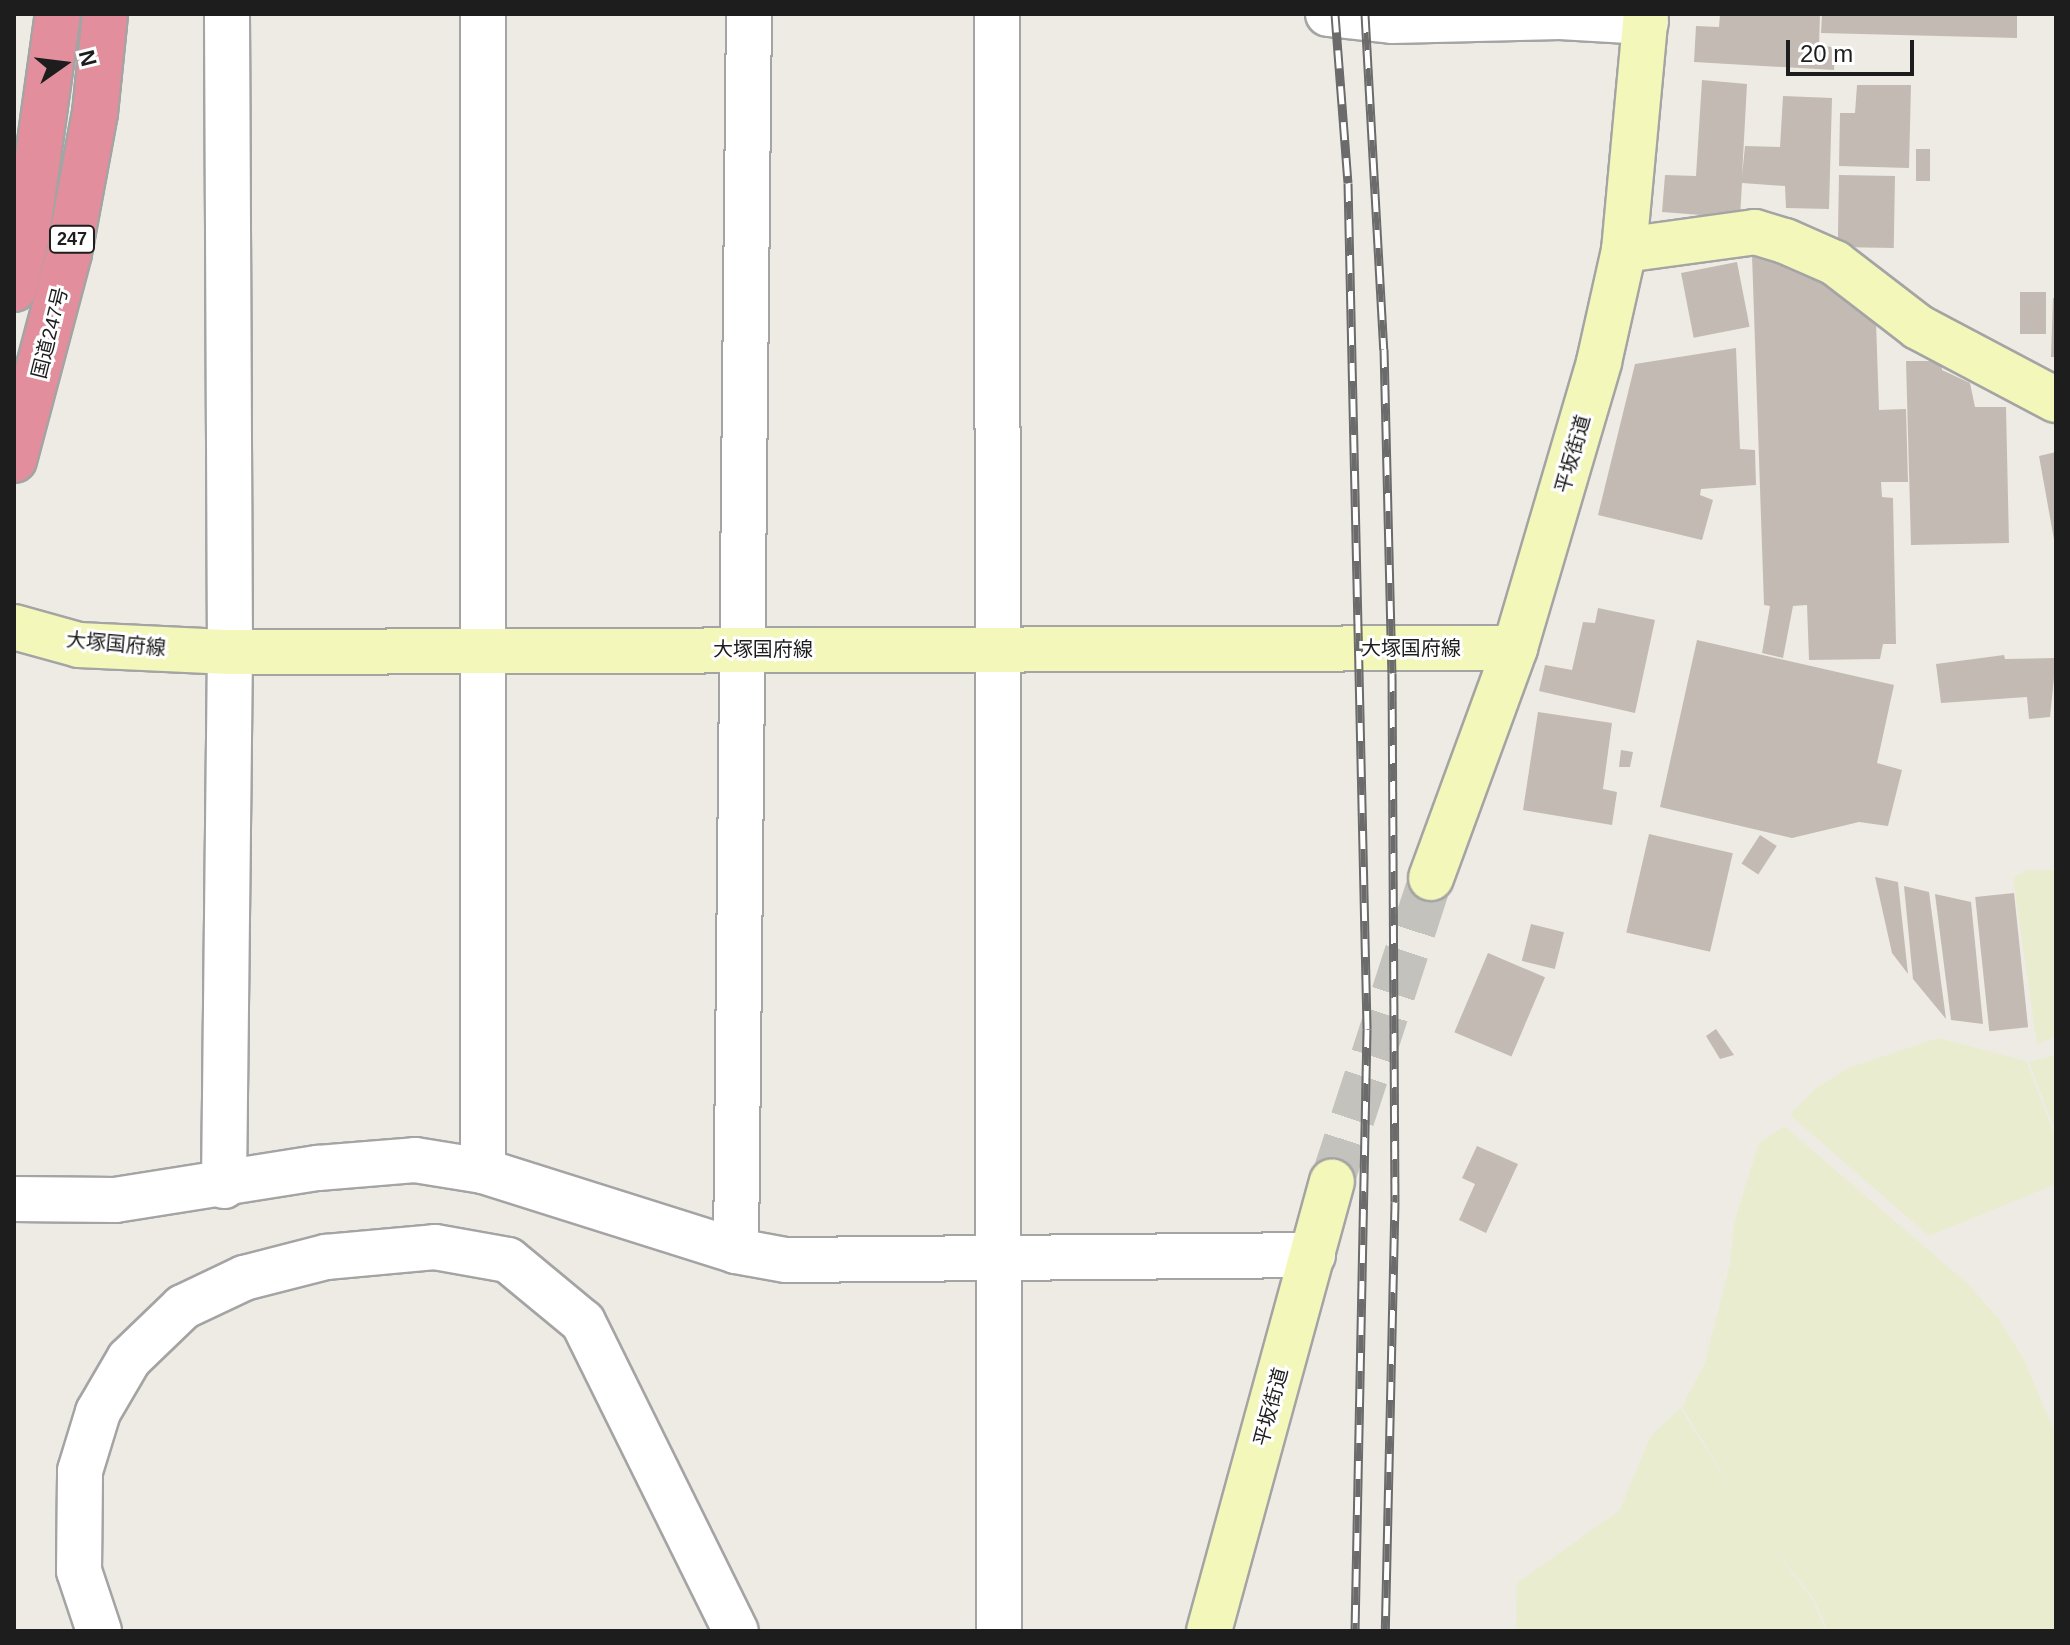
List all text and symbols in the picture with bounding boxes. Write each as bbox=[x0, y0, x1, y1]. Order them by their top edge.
north arrow bbox=[24, 24, 104, 104]
scale bar bbox=[1790, 24, 1918, 74]
text: 20 m bbox=[1800, 40, 1853, 67]
text: N bbox=[74, 47, 102, 69]
road number: 247 bbox=[48, 225, 96, 253]
street label: 国道247号 bbox=[27, 285, 73, 381]
street label: 平坂街道 bbox=[1550, 412, 1596, 496]
street label: 大塚国府線 bbox=[65, 628, 167, 660]
street label: 大塚国府線 bbox=[1361, 636, 1461, 660]
street label: 大塚国府線 bbox=[713, 637, 813, 661]
street label: 平坂街道 bbox=[1249, 1365, 1293, 1449]

